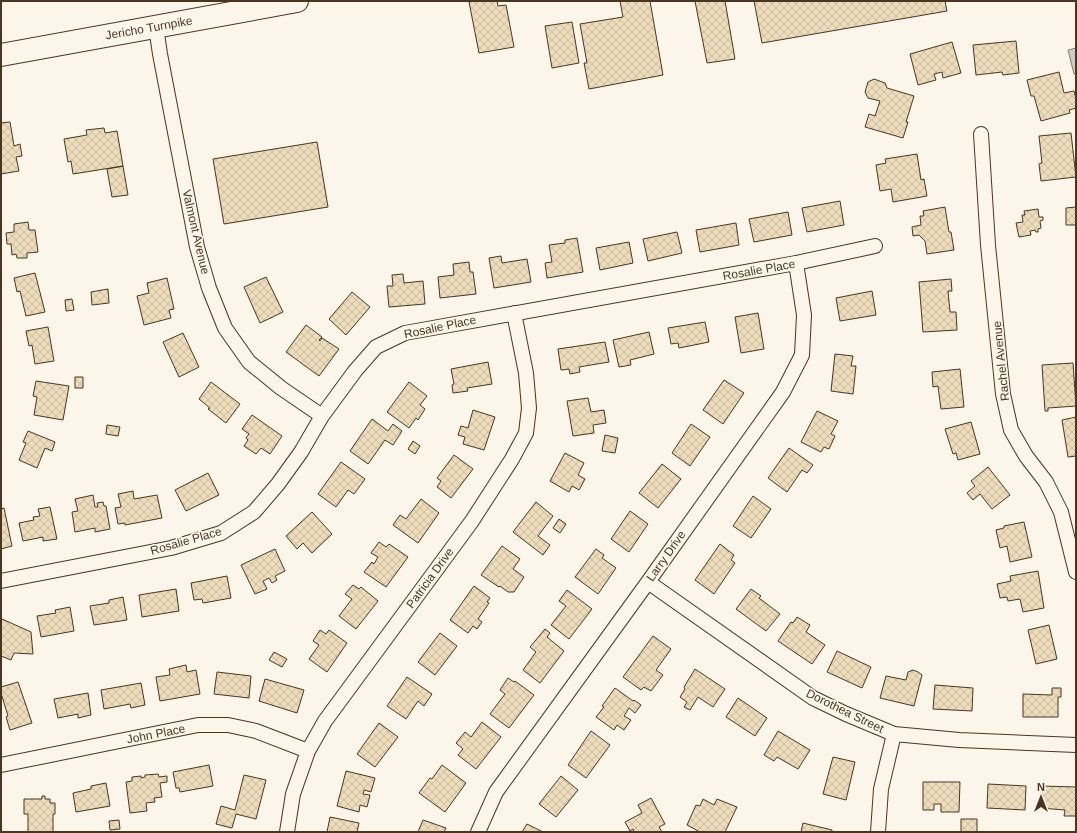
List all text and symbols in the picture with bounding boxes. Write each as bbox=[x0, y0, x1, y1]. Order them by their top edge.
street label: Jericho Turnpike bbox=[104, 13, 194, 43]
street label: Valmont Avenue bbox=[179, 188, 213, 276]
street label: Rosalie Place bbox=[722, 257, 797, 283]
street label: Rosalie Place bbox=[403, 312, 478, 341]
street label: Rachel Avenue bbox=[990, 320, 1012, 402]
street label: Rosalie Place bbox=[149, 524, 224, 558]
street label: Larry Drive bbox=[643, 528, 689, 584]
street label: Patricia Drive bbox=[403, 545, 457, 611]
street label: Dorothea Street bbox=[804, 686, 887, 736]
street label: John Place bbox=[126, 721, 187, 747]
north arrow bbox=[1021, 777, 1061, 817]
text: N bbox=[1037, 781, 1045, 793]

